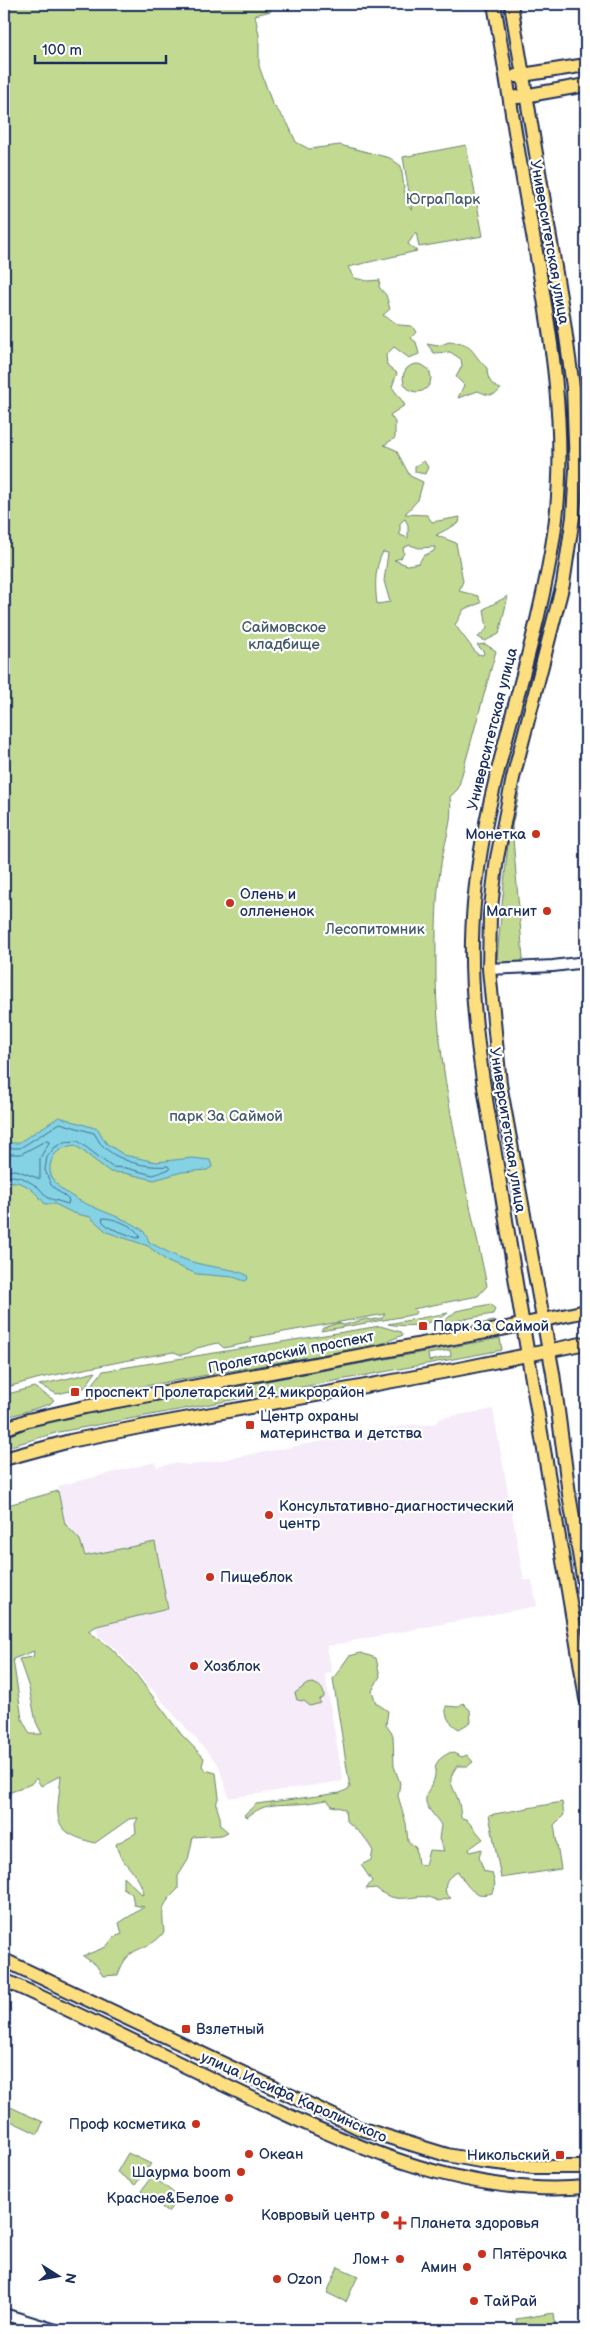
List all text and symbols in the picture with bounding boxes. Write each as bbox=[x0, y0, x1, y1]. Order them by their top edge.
scale bar bbox=[35, 32, 166, 64]
text: 100 m bbox=[42, 41, 82, 60]
street label: Университетская улица bbox=[526, 158, 573, 326]
park label: ЮграПарк bbox=[406, 190, 480, 209]
park label: Саймовское кладбище bbox=[242, 618, 326, 654]
street label: Университетская улица bbox=[463, 646, 522, 812]
place label: Монетка bbox=[465, 825, 526, 844]
marker: Монетка bbox=[530, 828, 542, 840]
place label: Олень и оллененок bbox=[240, 885, 314, 921]
marker: Олень и оллененок bbox=[224, 897, 236, 909]
place label: Магнит bbox=[486, 902, 537, 921]
marker: Магнит bbox=[541, 905, 553, 917]
park label: Лесопитомник bbox=[324, 920, 425, 939]
street label: Университетская улица bbox=[485, 1046, 530, 1214]
park label: парк За Саймой bbox=[169, 1107, 283, 1126]
place label: Парк За Саймой bbox=[433, 1317, 549, 1336]
marker: Парк За Саймой bbox=[417, 1320, 429, 1332]
street label: Пролетарский проспект bbox=[206, 1327, 376, 1378]
place label: проспект Пролетарский 24 микрорайон bbox=[85, 1383, 365, 1402]
marker: проспект Пролетарский 24 микрорайон bbox=[69, 1386, 81, 1398]
place label: Центр охраны материнства и детства bbox=[260, 1407, 422, 1443]
marker: Центр охраны материнства и детства bbox=[244, 1419, 256, 1431]
place label: Консультативно-диагностический центр bbox=[279, 1497, 514, 1533]
marker: Консультативно-диагностический центр bbox=[263, 1509, 275, 1521]
place label: Пищеблок bbox=[220, 1568, 293, 1587]
marker: Пищеблок bbox=[204, 1571, 216, 1583]
place label: Хозблок bbox=[204, 1657, 261, 1676]
marker: Хозблок bbox=[188, 1660, 200, 1672]
place label: Взлетный bbox=[196, 2020, 264, 2039]
marker: Взлетный bbox=[180, 2023, 192, 2035]
street label: улица Иосифа Каролинского bbox=[198, 2048, 390, 2147]
place label: Проф косметика bbox=[69, 2115, 186, 2134]
marker: Проф косметика bbox=[190, 2118, 202, 2130]
place label: Океан bbox=[259, 2145, 303, 2164]
place label: Никольский bbox=[467, 2146, 550, 2165]
marker: Океан bbox=[243, 2148, 255, 2160]
marker: Никольский bbox=[554, 2149, 566, 2161]
place label: Шаурма boom bbox=[132, 2163, 231, 2182]
marker: Шаурма boom bbox=[235, 2166, 247, 2178]
place label: Красное&Белое bbox=[107, 2189, 219, 2208]
marker: Красное&Белое bbox=[223, 2192, 235, 2204]
place label: Ковровый центр bbox=[261, 2206, 376, 2225]
marker: Ковровый центр bbox=[379, 2209, 391, 2221]
place label: Планета здоровья bbox=[410, 2214, 539, 2233]
marker: Планета здоровья bbox=[394, 2217, 406, 2229]
place label: Пятёрочка bbox=[492, 2245, 567, 2264]
marker: Пятёрочка bbox=[476, 2248, 488, 2260]
place label: Лом+ bbox=[352, 2250, 390, 2269]
north arrow bbox=[32, 2252, 82, 2302]
marker: Лом+ bbox=[394, 2253, 406, 2265]
place label: Амин bbox=[420, 2258, 457, 2277]
marker: Амин bbox=[461, 2261, 473, 2273]
place label: Ozon bbox=[287, 2270, 322, 2289]
text: N bbox=[61, 2272, 80, 2285]
marker: Ozon bbox=[271, 2273, 283, 2285]
place label: ТайРай bbox=[484, 2292, 537, 2311]
marker: ТайРай bbox=[468, 2295, 480, 2307]

